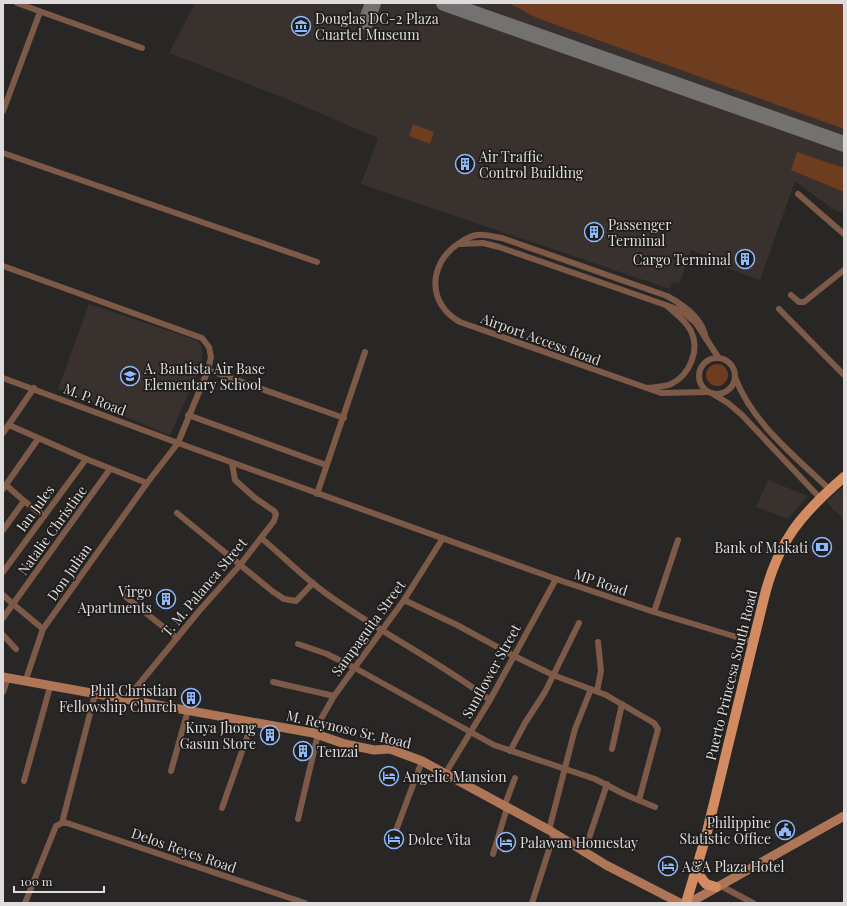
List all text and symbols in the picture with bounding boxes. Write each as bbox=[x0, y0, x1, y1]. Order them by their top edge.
place label: Douglas DC-2 Plaza Cuartel Museum bbox=[315, 9, 439, 44]
museum icon: Douglas DC-2 Plaza Cuartel Museum bbox=[290, 15, 312, 37]
place label: Air Traffic Control Building bbox=[478, 147, 584, 182]
building icon: Air Traffic Control Building bbox=[454, 153, 476, 175]
place label: Passenger Terminal bbox=[608, 215, 672, 250]
building icon: Passenger Terminal bbox=[583, 221, 605, 243]
building icon: Cargo Terminal bbox=[734, 248, 756, 270]
place label: Cargo Terminal bbox=[633, 250, 731, 269]
street label: Airport Access Road bbox=[477, 308, 604, 370]
place label: A. Bautista Air Base Elementary School bbox=[143, 359, 265, 394]
school or university icon: A. Bautista Air Base Elementary School bbox=[119, 365, 141, 387]
street label: M. P. Road bbox=[61, 378, 129, 420]
street label: Ian Jules bbox=[12, 481, 58, 535]
street label: Natalie Christine bbox=[13, 481, 91, 579]
street label: T. M. Palanca Street bbox=[157, 533, 252, 640]
bank icon: Bank of Makati bbox=[811, 536, 833, 558]
place label: Bank of Makati bbox=[714, 538, 808, 557]
street label: Don Julian bbox=[42, 539, 96, 604]
street label: MP Road bbox=[572, 564, 630, 600]
street label: Sampaguita Street bbox=[327, 575, 410, 680]
place label: Virgo Apartments bbox=[77, 582, 152, 617]
building icon: Virgo Apartments bbox=[155, 588, 177, 610]
street label: Puerto Princesa South Road bbox=[701, 588, 761, 762]
street label: Sunflower Street bbox=[457, 620, 525, 721]
place label: Phil Christian Fellowship Church bbox=[59, 681, 178, 716]
building icon: Phil Christian Fellowship Church bbox=[180, 687, 202, 709]
street label: M. Reynoso Sr. Road bbox=[285, 705, 413, 753]
place label: Kuya Jhong Gasun Store bbox=[180, 718, 257, 753]
building icon: Kuya Jhong Gasun Store bbox=[259, 724, 281, 746]
building icon: Tenzai bbox=[292, 740, 314, 762]
place label: Tenzai bbox=[317, 742, 358, 761]
hotel icon: Angelic Mansion bbox=[378, 765, 400, 787]
place label: Angelic Mansion bbox=[402, 767, 507, 786]
place label: Philippine Statistic Office bbox=[680, 813, 771, 848]
public building icon: Philippine Statistic Office bbox=[774, 819, 796, 841]
street label: Delos Reyes Road bbox=[129, 823, 239, 877]
hotel icon: Dolce Vita bbox=[383, 828, 405, 850]
place label: Dolce Vita bbox=[408, 830, 471, 849]
hotel icon: Palawan Homestay bbox=[495, 831, 517, 853]
place label: Palawan Homestay bbox=[520, 833, 638, 852]
hotel icon: A&A Plaza Hotel bbox=[657, 855, 679, 877]
place label: A&A Plaza Hotel bbox=[681, 857, 784, 876]
scale bar bbox=[14, 868, 104, 894]
text: 100 m bbox=[20, 873, 53, 889]

